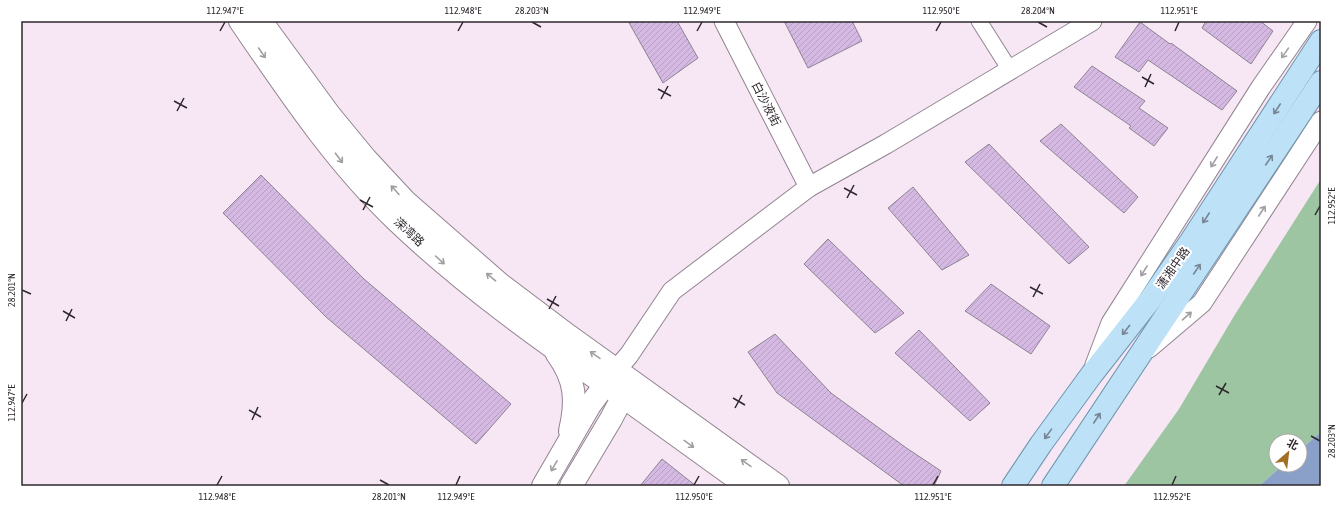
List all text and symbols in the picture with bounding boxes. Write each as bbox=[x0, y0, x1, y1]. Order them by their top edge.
text: 112.947°E bbox=[207, 5, 244, 16]
text: 112.948°E bbox=[445, 5, 482, 16]
text: 28.203°N bbox=[515, 5, 549, 16]
text: 112.949°E bbox=[684, 5, 721, 16]
text: 112.950°E bbox=[923, 5, 960, 16]
text: 28.204°N bbox=[1021, 5, 1055, 16]
text: 112.951°E bbox=[1161, 5, 1198, 16]
one-way arrow bbox=[258, 47, 266, 58]
one-way arrow bbox=[1281, 47, 1289, 58]
street label: 白沙液街 bbox=[749, 79, 783, 129]
one-way arrow bbox=[1273, 103, 1281, 114]
one-way arrow bbox=[334, 152, 343, 163]
one-way arrow bbox=[1265, 155, 1273, 166]
one-way arrow bbox=[1209, 156, 1217, 168]
one-way arrow bbox=[390, 185, 399, 195]
text: 112.952°E bbox=[1326, 187, 1337, 225]
one-way arrow bbox=[1259, 205, 1267, 217]
one-way arrow bbox=[1202, 212, 1210, 224]
street label: 溁湾路 bbox=[391, 215, 427, 249]
street label: 潇湘中路 bbox=[1153, 244, 1193, 292]
one-way arrow bbox=[435, 255, 445, 265]
one-way arrow bbox=[1193, 263, 1201, 274]
one-way arrow bbox=[1140, 266, 1148, 277]
one-way arrow bbox=[486, 272, 497, 281]
text: 28.201°N bbox=[6, 273, 17, 307]
one-way arrow bbox=[1182, 311, 1192, 320]
one-way arrow bbox=[1122, 325, 1130, 336]
one-way arrow bbox=[590, 351, 601, 359]
text: 112.947°E bbox=[6, 384, 17, 422]
one-way arrow bbox=[1093, 413, 1101, 424]
text: 28.203°N bbox=[1326, 424, 1337, 458]
one-way arrow bbox=[1044, 429, 1052, 440]
north arrow bbox=[1268, 433, 1308, 473]
text: 北 bbox=[1285, 436, 1300, 452]
one-way arrow bbox=[683, 440, 694, 448]
one-way arrow bbox=[741, 459, 752, 467]
one-way arrow bbox=[550, 460, 558, 472]
text: 112.948°E bbox=[199, 491, 236, 502]
text: 28.201°N bbox=[372, 491, 406, 502]
text: 112.949°E bbox=[438, 491, 475, 502]
text: 112.950°E bbox=[676, 491, 713, 502]
text: 112.951°E bbox=[915, 491, 952, 502]
text: 112.952°E bbox=[1154, 491, 1191, 502]

